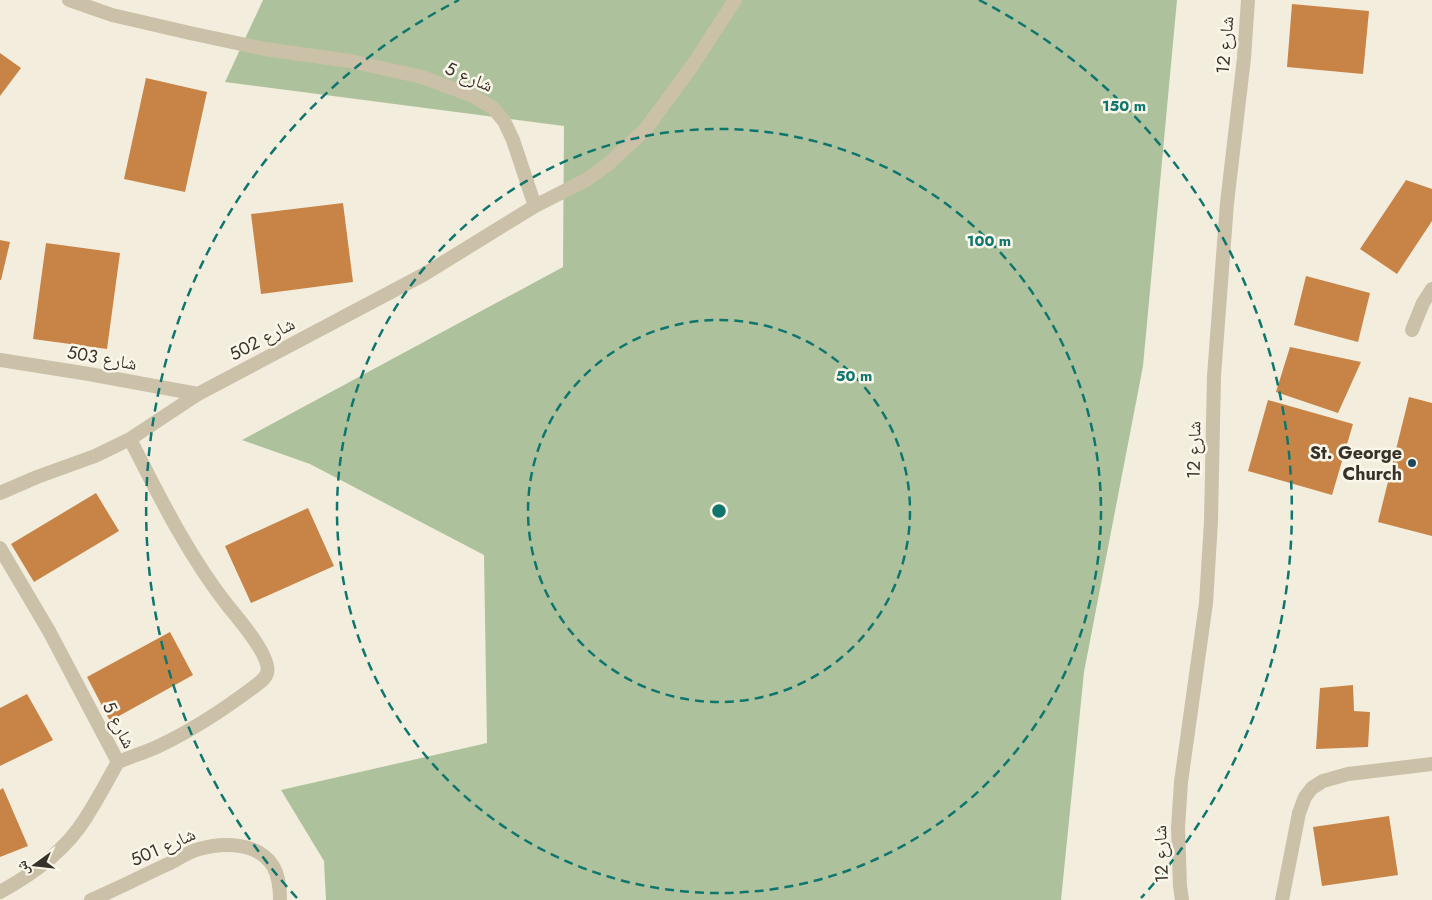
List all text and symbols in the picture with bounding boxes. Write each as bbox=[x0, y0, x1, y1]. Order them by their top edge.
street label: شارع 12 bbox=[1210, 15, 1240, 75]
street label: شارع 5 bbox=[441, 55, 497, 99]
text: 150 m bbox=[1102, 95, 1146, 117]
text: 100 m bbox=[967, 230, 1011, 252]
street label: شارع 502 bbox=[225, 311, 299, 367]
street label: شارع 503 bbox=[65, 339, 139, 377]
text: 50 m bbox=[836, 365, 872, 387]
street label: شارع 12 bbox=[1180, 421, 1208, 479]
place label: St. George Church bbox=[1310, 440, 1402, 487]
marker: St. George Church bbox=[1406, 457, 1418, 469]
centre of rings bbox=[710, 502, 728, 520]
street label: شارع 5 bbox=[96, 697, 142, 753]
street label: شارع 501 bbox=[126, 821, 200, 873]
street label: شارع 12 bbox=[1147, 825, 1175, 883]
north arrow bbox=[10, 840, 60, 890]
text: ش bbox=[11, 858, 34, 878]

